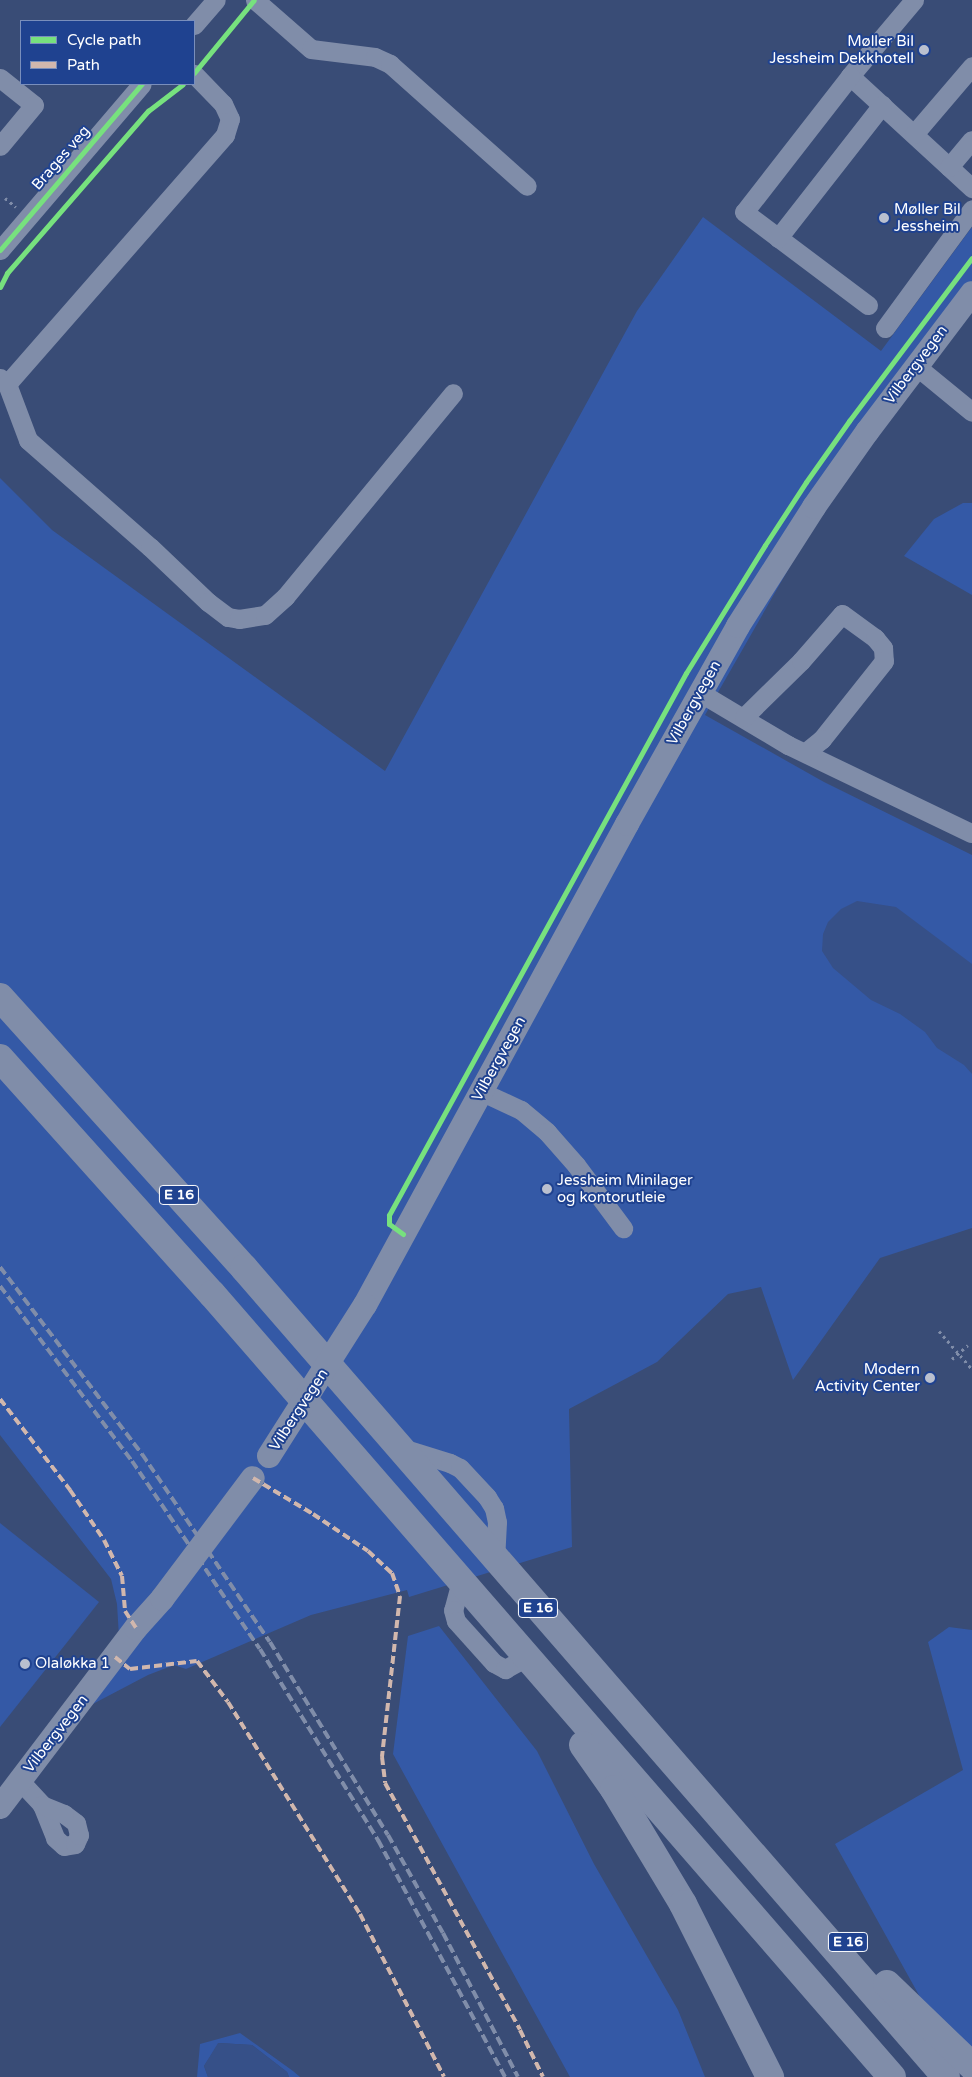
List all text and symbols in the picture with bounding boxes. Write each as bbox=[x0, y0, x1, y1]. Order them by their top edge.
legend bbox=[20, 20, 195, 85]
text: Cycle path bbox=[67, 31, 141, 49]
place label: Møller Bil Jessheim Dekkhotell bbox=[769, 32, 914, 67]
marker: Møller Bil Jessheim Dekkhotell bbox=[918, 44, 930, 56]
text: Path bbox=[67, 56, 100, 74]
street label: Brages veg bbox=[28, 122, 94, 194]
place label: Møller Bil Jessheim bbox=[894, 200, 961, 235]
marker: Møller Bil Jessheim bbox=[878, 212, 890, 224]
street label: Vilbergvegen bbox=[880, 322, 952, 408]
street label: Vilbergvegen bbox=[663, 657, 725, 749]
street label: Vilbergvegen bbox=[468, 1013, 530, 1105]
place label: Jessheim Minilager og kontorutleie bbox=[557, 1171, 693, 1206]
marker: Jessheim Minilager og kontorutleie bbox=[541, 1183, 553, 1195]
road number: E 16 bbox=[158, 1184, 200, 1206]
place label: Modern Activity Center bbox=[815, 1360, 920, 1395]
street label: Vilbergvegen bbox=[266, 1366, 332, 1454]
marker: Modern Activity Center bbox=[924, 1372, 936, 1384]
road number: E 16 bbox=[517, 1596, 559, 1620]
place label: Olaløkka 1 bbox=[35, 1655, 110, 1673]
marker: Olaløkka 1 bbox=[19, 1658, 31, 1670]
street label: Vilbergvegen bbox=[20, 1691, 92, 1777]
road number: E 16 bbox=[827, 1930, 869, 1954]

